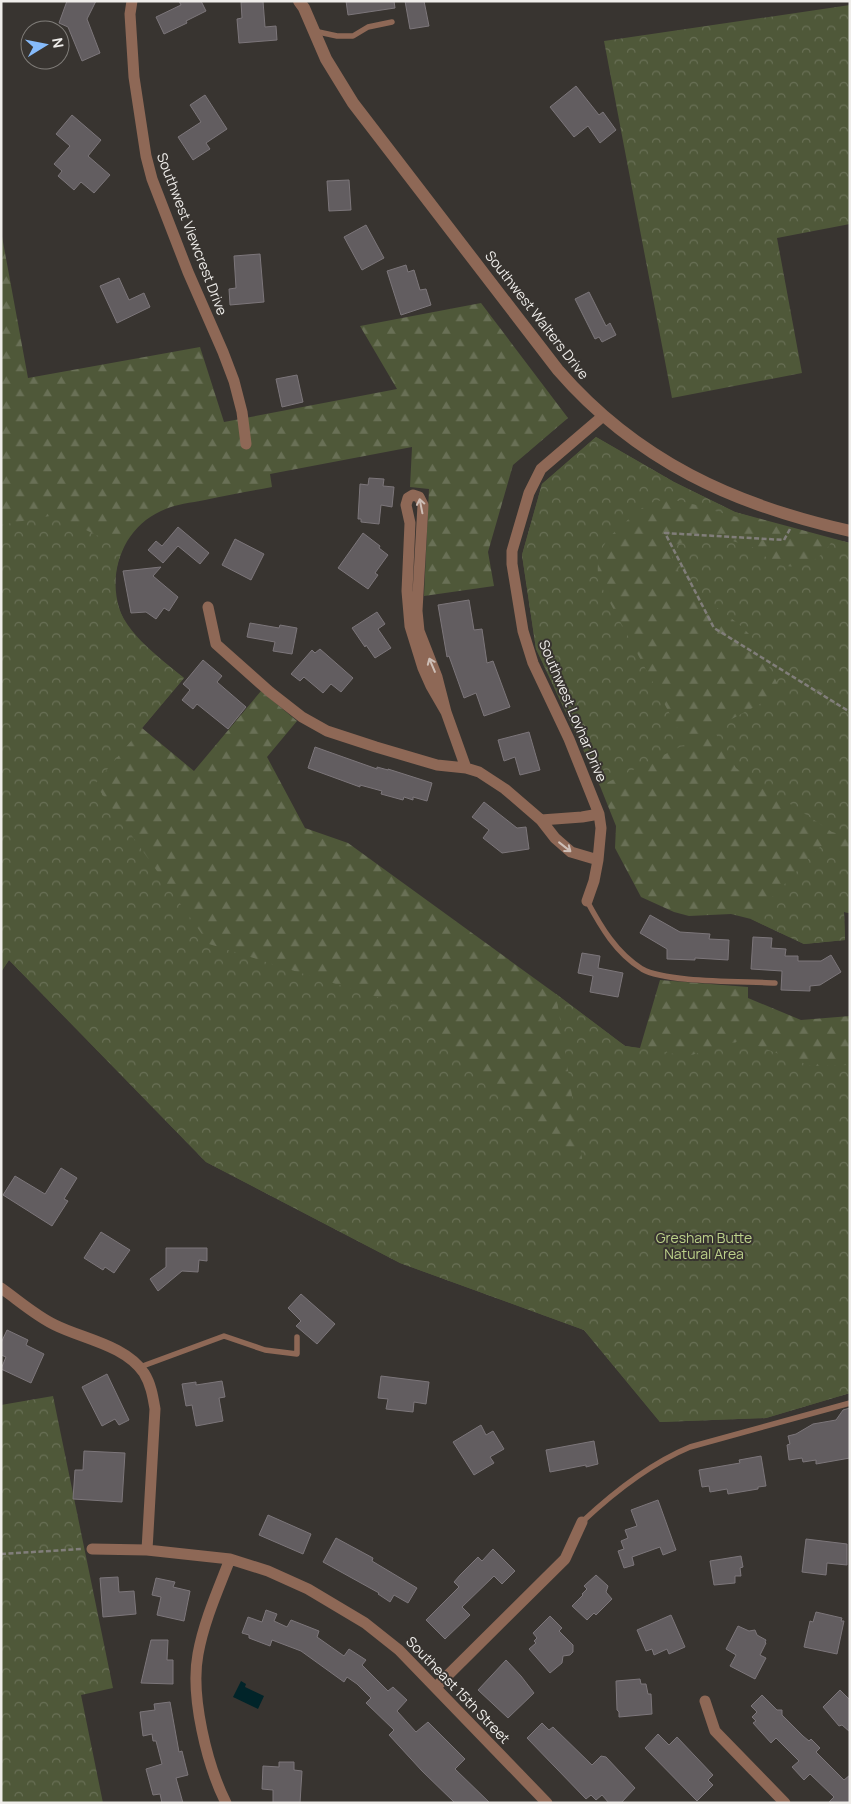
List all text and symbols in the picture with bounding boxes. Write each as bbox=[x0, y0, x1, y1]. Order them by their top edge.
north arrow bbox=[20, 20, 70, 70]
text: N bbox=[48, 36, 69, 49]
street label: Southwest Viewcrest Drive bbox=[153, 150, 232, 318]
street label: Southwest Walters Drive bbox=[481, 246, 594, 383]
one-way arrow bbox=[415, 498, 425, 514]
street label: Southwest Lovhar Drive bbox=[535, 637, 612, 785]
one-way arrow bbox=[426, 658, 436, 673]
one-way arrow bbox=[558, 842, 572, 852]
park label: Gresham Butte Natural Area bbox=[656, 1228, 752, 1263]
street label: Southeast 15th Street bbox=[402, 1632, 515, 1748]

